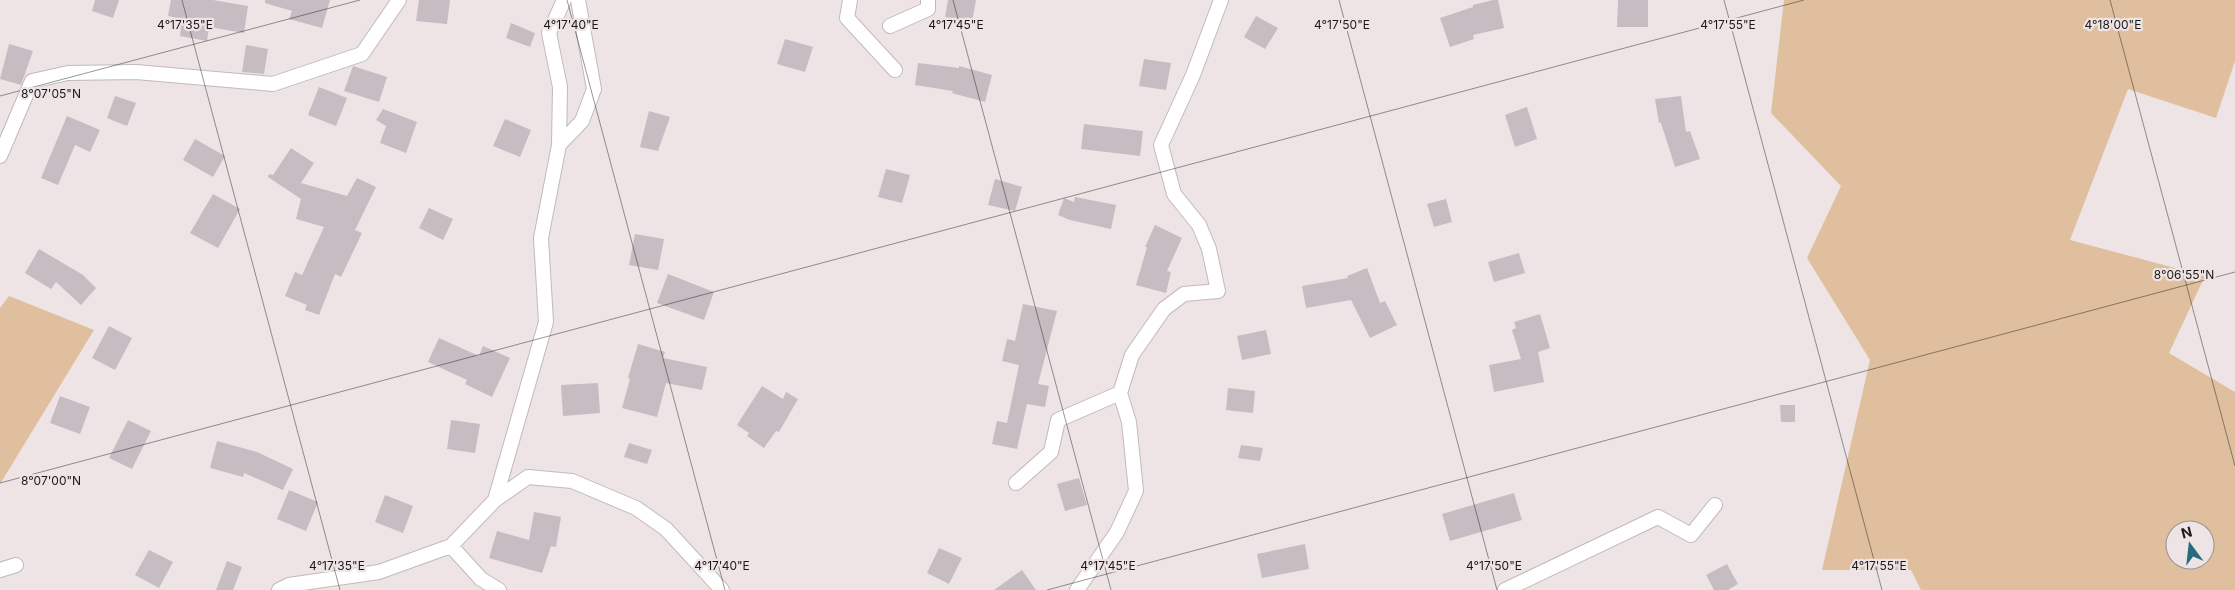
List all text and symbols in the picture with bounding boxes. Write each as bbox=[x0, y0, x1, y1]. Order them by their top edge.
text: 4°17'35"E bbox=[157, 17, 213, 32]
text: 4°17'40"E bbox=[543, 17, 599, 32]
text: 4°17'45"E bbox=[928, 17, 984, 32]
text: 4°17'50"E bbox=[1314, 17, 1370, 32]
text: 4°17'55"E bbox=[1700, 17, 1756, 32]
text: 4°18'00"E bbox=[2085, 17, 2141, 32]
text: 8°07'05"N bbox=[21, 86, 81, 101]
text: 8°06'55"N bbox=[2154, 267, 2214, 282]
text: 8°07'00"N bbox=[21, 473, 81, 488]
north arrow bbox=[2165, 520, 2215, 570]
text: N bbox=[2179, 522, 2194, 542]
text: 4°17'35"E bbox=[309, 558, 365, 573]
text: 4°17'40"E bbox=[694, 558, 750, 573]
text: 4°17'45"E bbox=[1080, 558, 1136, 573]
text: 4°17'50"E bbox=[1466, 558, 1522, 573]
text: 4°17'55"E bbox=[1851, 558, 1907, 573]

